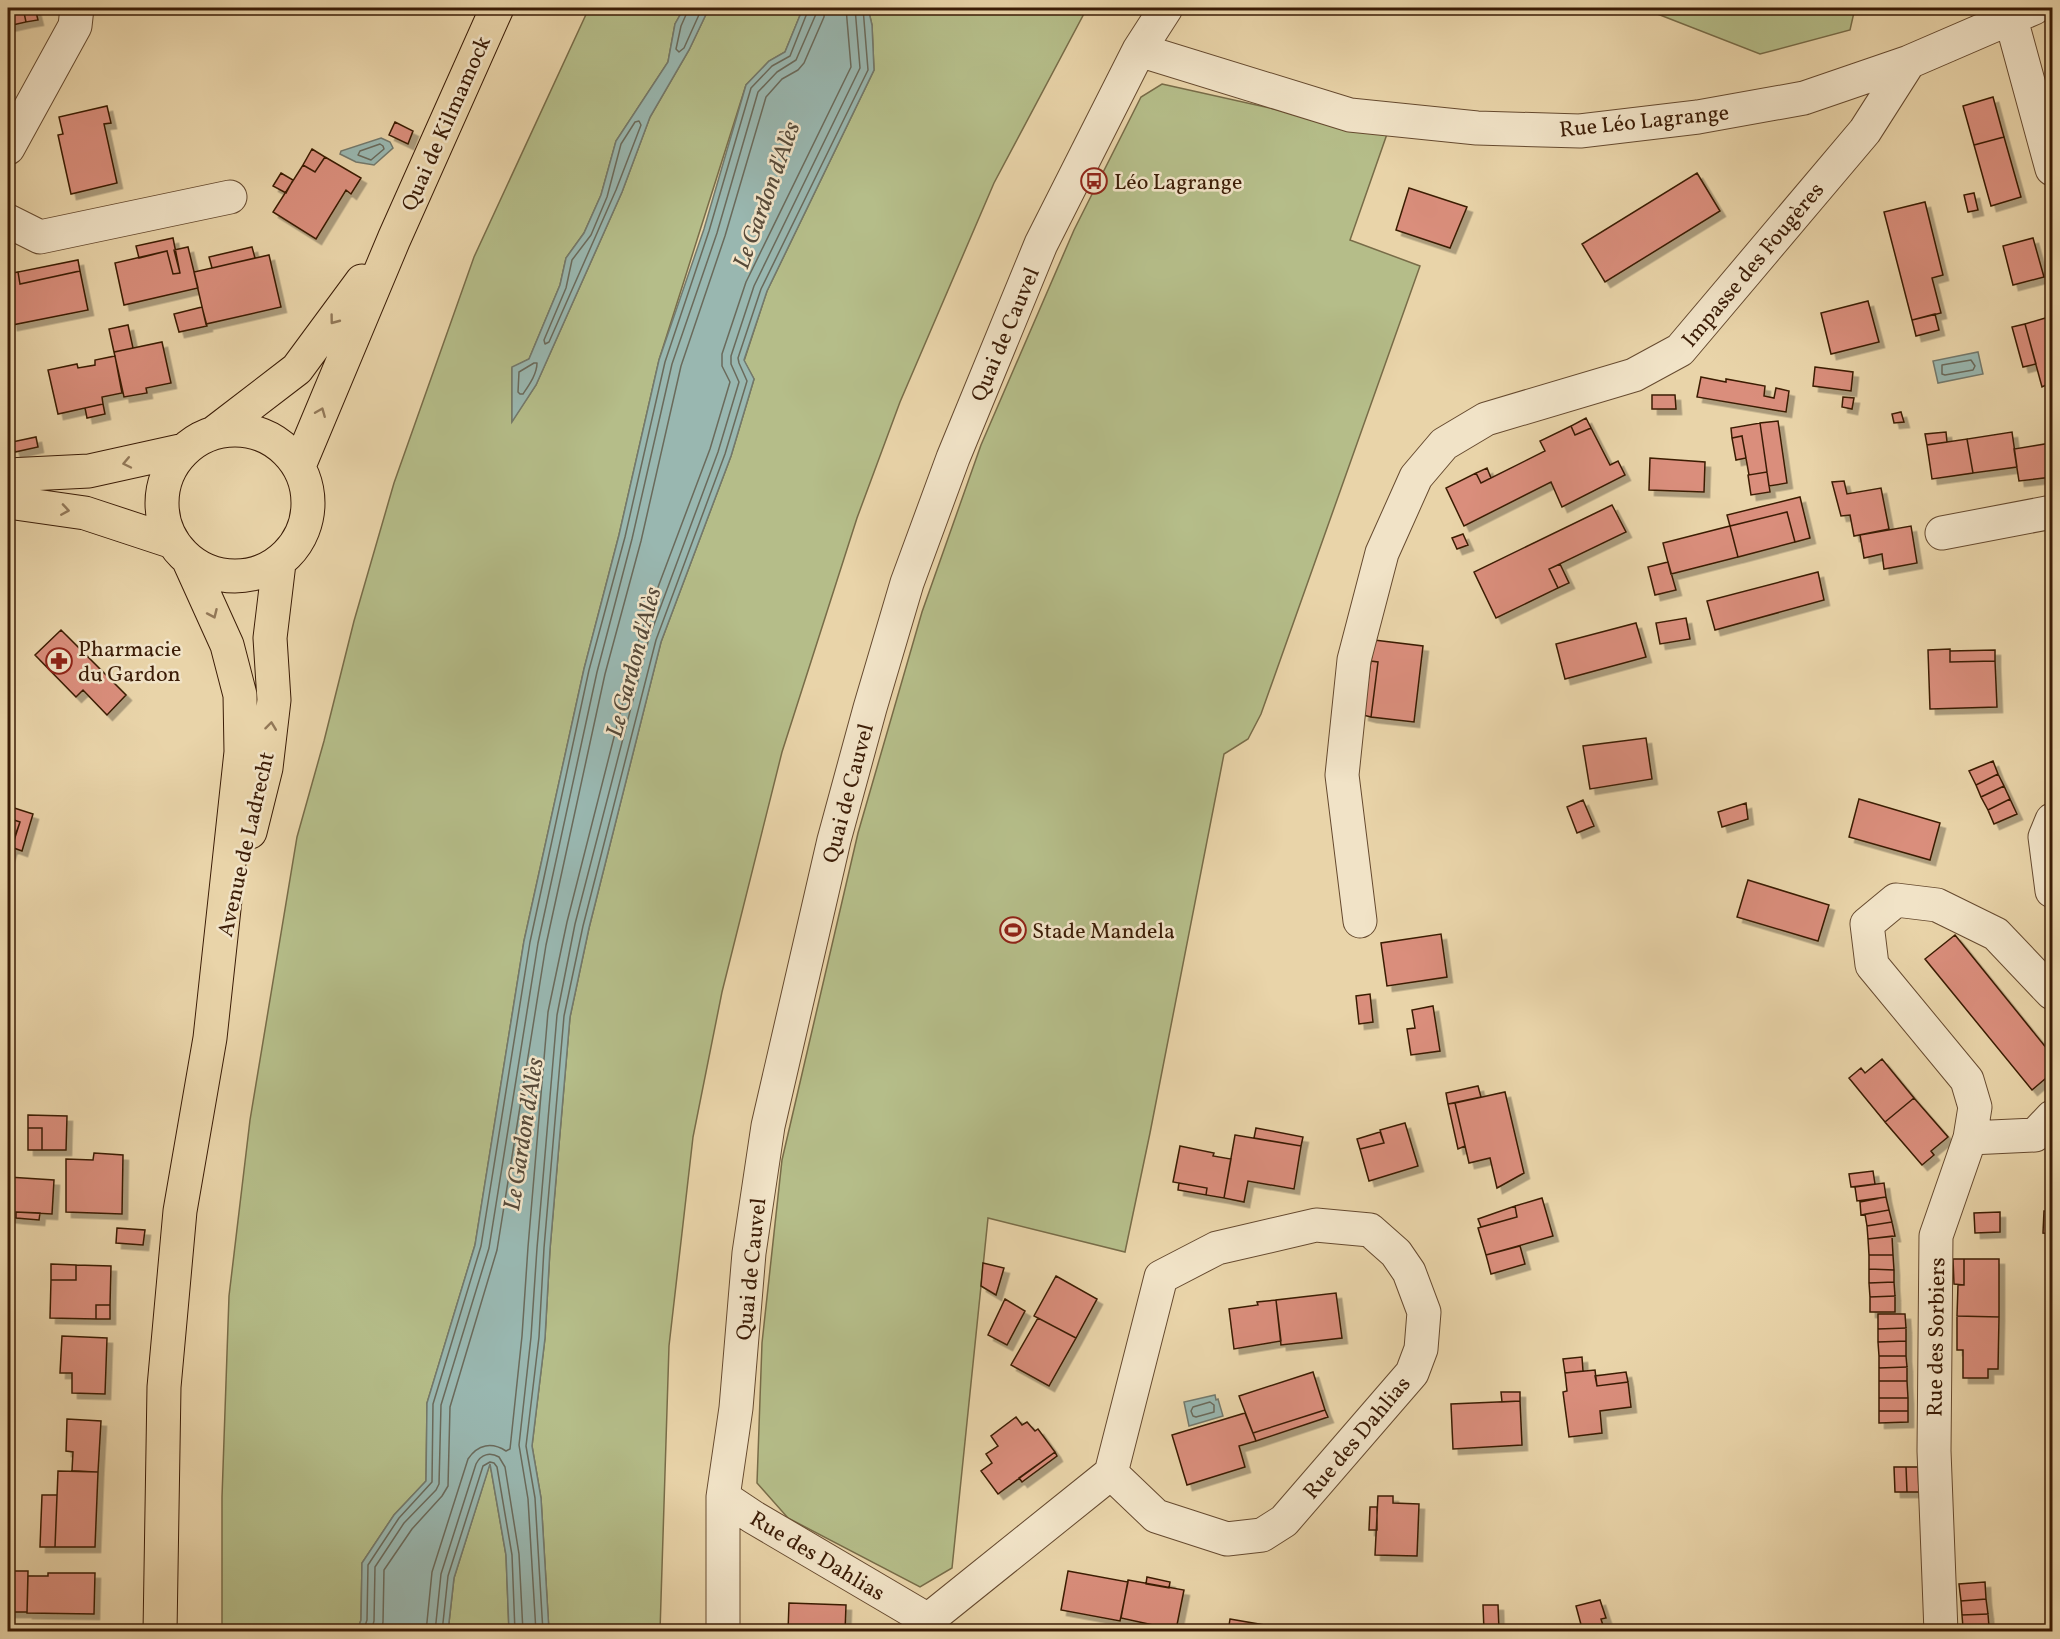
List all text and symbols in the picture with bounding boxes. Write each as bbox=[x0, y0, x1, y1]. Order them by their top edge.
street label: Quai de Kilmamock bbox=[395, 32, 500, 217]
street label: Rue Léo Lagrange bbox=[1558, 98, 1731, 147]
water label: Le Gardon d'Alès bbox=[726, 117, 810, 274]
bus stop icon: Léo Lagrange bbox=[1079, 166, 1109, 196]
place label: Léo Lagrange bbox=[1114, 168, 1242, 199]
street label: Impasse des Fougères bbox=[1675, 176, 1832, 355]
street label: Quai de Cauvel bbox=[964, 263, 1049, 407]
one-way arrow bbox=[330, 313, 341, 324]
one-way arrow bbox=[313, 407, 326, 418]
one-way arrow bbox=[122, 456, 132, 469]
one-way arrow bbox=[60, 503, 70, 516]
water label: Le Gardon d'Alès bbox=[599, 583, 671, 741]
one-way arrow bbox=[206, 608, 218, 619]
place label: Pharmacie du Gardon bbox=[78, 635, 181, 691]
pharmacy icon: Pharmacie du Gardon bbox=[44, 646, 74, 676]
street label: Quai de Cauvel bbox=[816, 720, 883, 867]
one-way arrow bbox=[265, 722, 277, 731]
street label: Avenue de Ladrecht bbox=[211, 749, 284, 940]
sports icon: Stade Mandela bbox=[998, 915, 1028, 945]
place label: Stade Mandela bbox=[1032, 917, 1175, 948]
water label: Le Gardon d'Alès bbox=[496, 1055, 554, 1213]
street label: Quai de Cauvel bbox=[730, 1196, 775, 1342]
street label: Rue des Sorbiers bbox=[1921, 1257, 1954, 1417]
street label: Rue des Dahlias bbox=[1297, 1370, 1419, 1507]
street label: Rue des Dahlias bbox=[743, 1505, 890, 1610]

